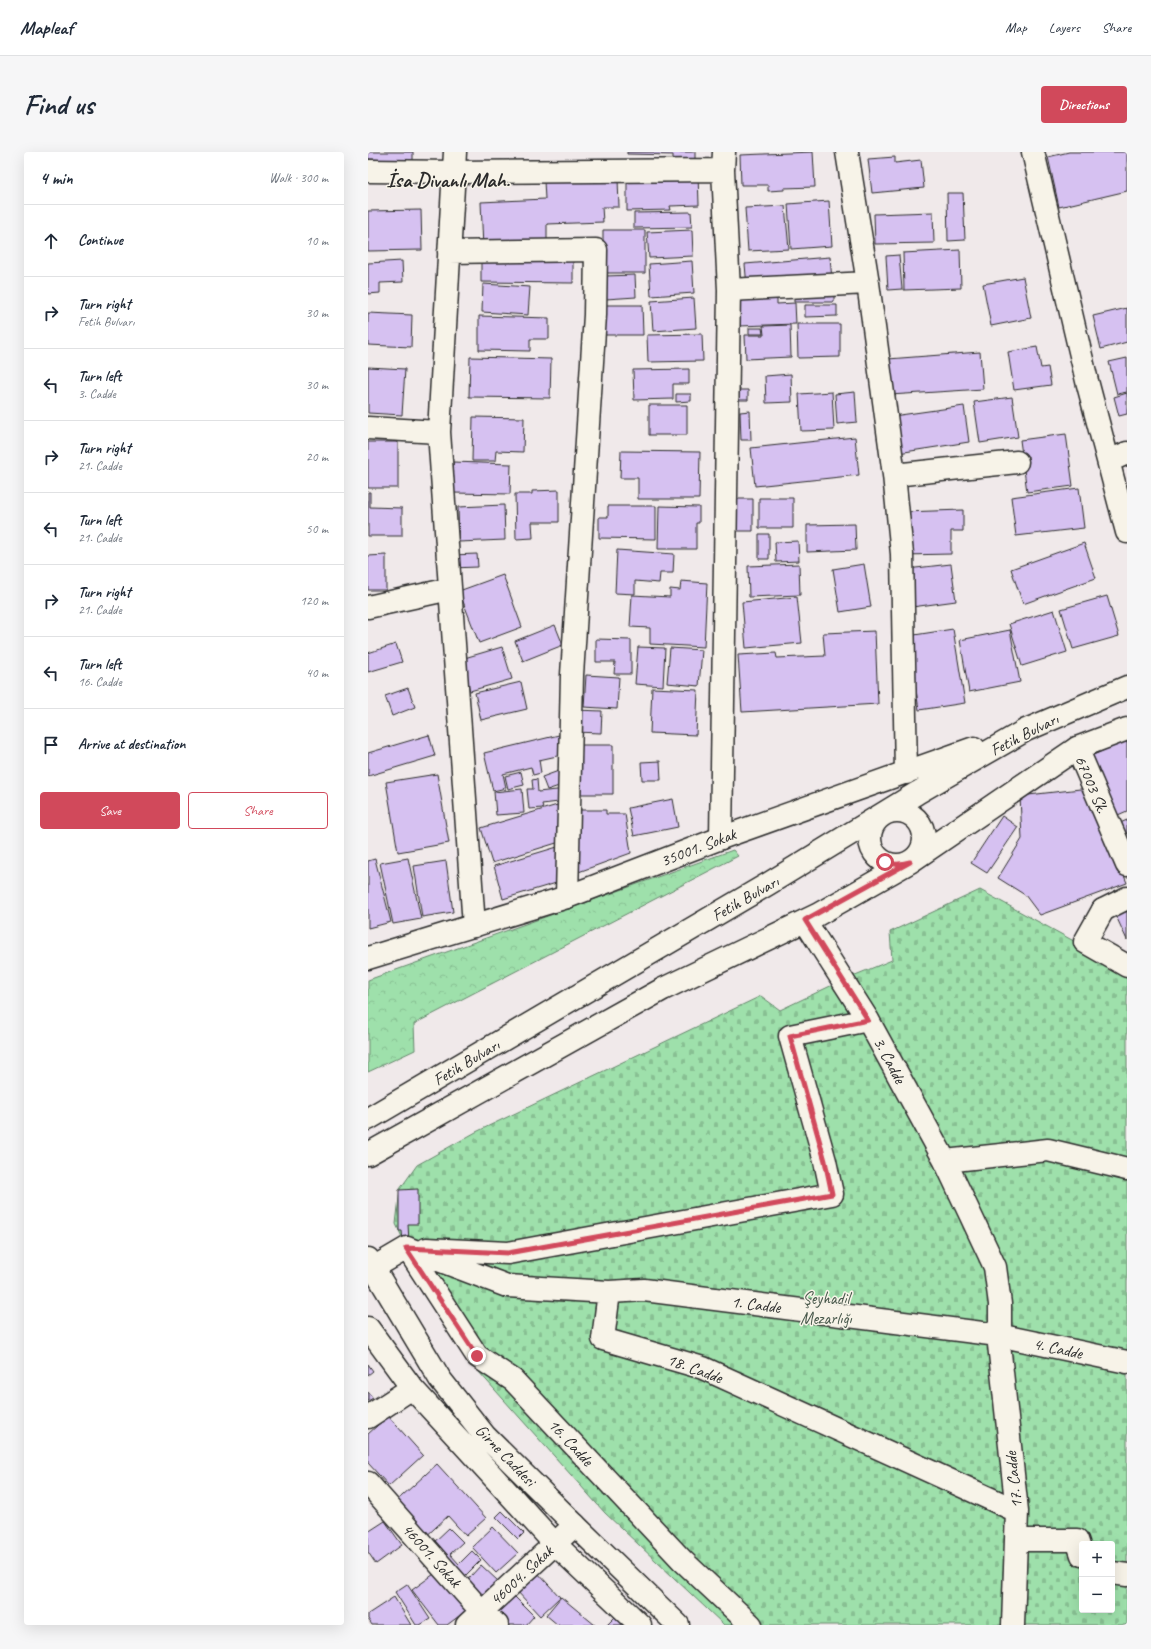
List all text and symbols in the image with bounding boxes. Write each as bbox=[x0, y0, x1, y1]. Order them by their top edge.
text: Mapleaf bbox=[20, 16, 73, 40]
text: Map bbox=[1005, 19, 1027, 36]
text: Layers bbox=[1049, 19, 1080, 36]
text: Share bbox=[1102, 19, 1131, 36]
button: Directions bbox=[1041, 86, 1127, 123]
text: Find us bbox=[24, 87, 94, 122]
district label: İsa Divanlı Mah. bbox=[386, 167, 511, 193]
text: 4 min bbox=[40, 168, 73, 189]
text: Walk · 300 m bbox=[269, 170, 328, 186]
icon: ahead bbox=[40, 230, 62, 252]
text: Continue bbox=[78, 231, 123, 250]
text: 10 m bbox=[306, 233, 328, 249]
text: Turn right bbox=[78, 295, 131, 314]
icon: right bbox=[40, 302, 62, 324]
text: 30 m bbox=[306, 305, 328, 321]
text: Fetih Bulvarı bbox=[78, 314, 134, 330]
text: Turn left bbox=[78, 367, 121, 386]
icon: left bbox=[40, 374, 62, 396]
text: 30 m bbox=[306, 377, 328, 393]
text: 3. Cadde bbox=[78, 386, 116, 402]
text: Turn right bbox=[78, 439, 131, 458]
icon: right bbox=[40, 446, 62, 468]
text: 20 m bbox=[306, 449, 328, 465]
text: 21. Cadde bbox=[78, 458, 122, 474]
text: Turn left bbox=[78, 511, 121, 530]
icon: left bbox=[40, 518, 62, 540]
text: 50 m bbox=[306, 521, 328, 537]
text: 21. Cadde bbox=[78, 530, 122, 546]
text: Turn right bbox=[78, 583, 131, 602]
icon: right bbox=[40, 590, 62, 612]
text: 120 m bbox=[300, 593, 328, 609]
text: 21. Cadde bbox=[78, 602, 122, 618]
text: Turn left bbox=[78, 655, 121, 674]
icon: left bbox=[40, 662, 62, 684]
text: 40 m bbox=[306, 665, 328, 681]
text: 16. Cadde bbox=[78, 674, 122, 690]
street label: Fetih Bulvarı bbox=[987, 708, 1063, 761]
icon: arrive bbox=[40, 734, 62, 756]
text: Arrive at destination bbox=[78, 735, 185, 754]
street label: 67003 Sk. bbox=[1070, 752, 1113, 817]
button: Save bbox=[40, 792, 180, 829]
button: Share bbox=[188, 792, 328, 829]
street label: 35001. Sokak bbox=[658, 823, 741, 871]
route start bbox=[876, 853, 894, 871]
street label: Fetih Bulvarı bbox=[708, 871, 783, 926]
street label: 3. Cadde bbox=[869, 1033, 911, 1088]
street label: Fetih Bulvarı bbox=[429, 1034, 504, 1090]
park label: Şeyhadil Mezarlığı bbox=[800, 1288, 853, 1329]
street label: 1. Cadde bbox=[730, 1291, 783, 1318]
street label: 4. Cadde bbox=[1032, 1333, 1086, 1364]
route end bbox=[468, 1347, 486, 1365]
street label: 18. Cadde bbox=[664, 1349, 727, 1389]
street label: 16. Cadde bbox=[543, 1414, 599, 1471]
street label: Girne Caddesi bbox=[471, 1420, 542, 1492]
street label: 17. Cadde bbox=[1000, 1449, 1027, 1509]
street label: 46001. Sokak bbox=[397, 1519, 467, 1593]
street label: 46004. Sokak bbox=[485, 1540, 559, 1610]
map controls bbox=[1079, 1541, 1115, 1613]
button: + bbox=[1079, 1541, 1115, 1577]
button: − bbox=[1079, 1577, 1115, 1613]

